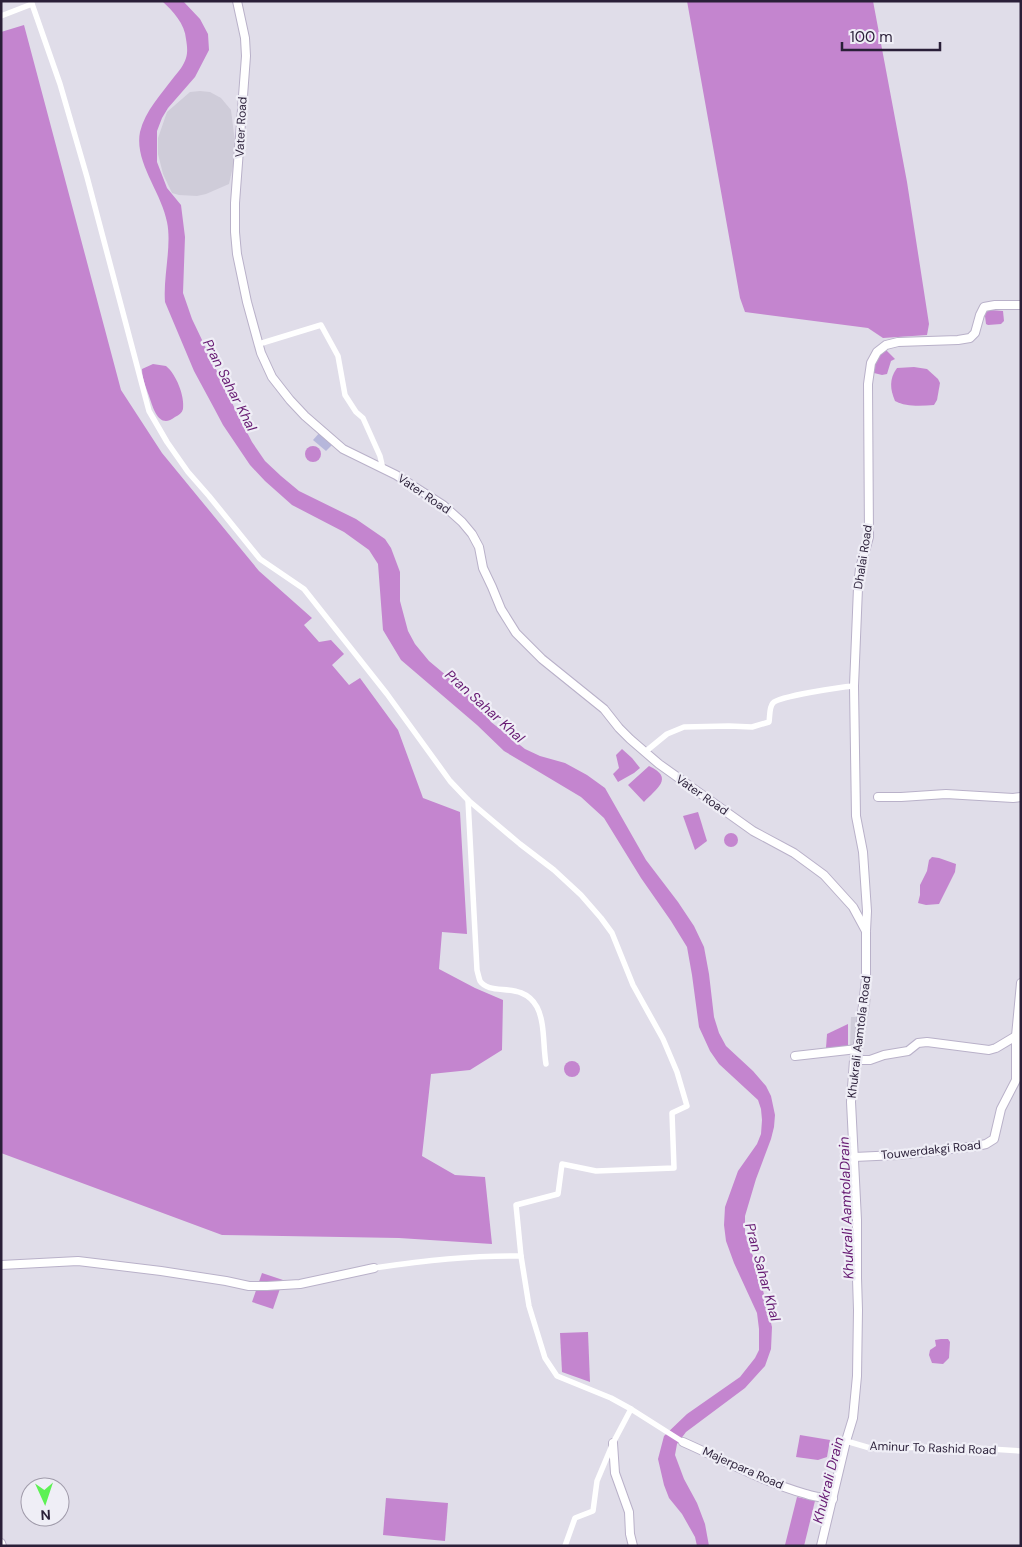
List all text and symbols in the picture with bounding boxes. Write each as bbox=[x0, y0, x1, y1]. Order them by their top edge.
scale bar bbox=[842, 20, 940, 52]
text: 100 m bbox=[850, 27, 893, 47]
street label: Vater Road bbox=[231, 96, 251, 158]
water label: Pran Sahar Khal bbox=[199, 336, 261, 435]
street label: Vater Road bbox=[394, 470, 454, 518]
street label: Dhalai Road bbox=[850, 524, 876, 590]
water label: Pran Sahar Khal bbox=[441, 666, 529, 747]
street label: Vater Road bbox=[673, 771, 731, 819]
street label: Khukrali Aamtola Road bbox=[844, 975, 874, 1099]
water label: Khukrali AamtolaDrain bbox=[835, 1136, 857, 1280]
street label: Touwerdakgi Road bbox=[880, 1137, 982, 1163]
water label: Pran Sahar Khal bbox=[741, 1221, 785, 1324]
water label: Khukrali Drain bbox=[809, 1435, 847, 1525]
street label: Aminur To Rashid Road bbox=[869, 1438, 997, 1458]
street label: Majerpara Road bbox=[700, 1443, 786, 1493]
north arrow bbox=[20, 1477, 70, 1527]
text: N bbox=[40, 1506, 51, 1524]

